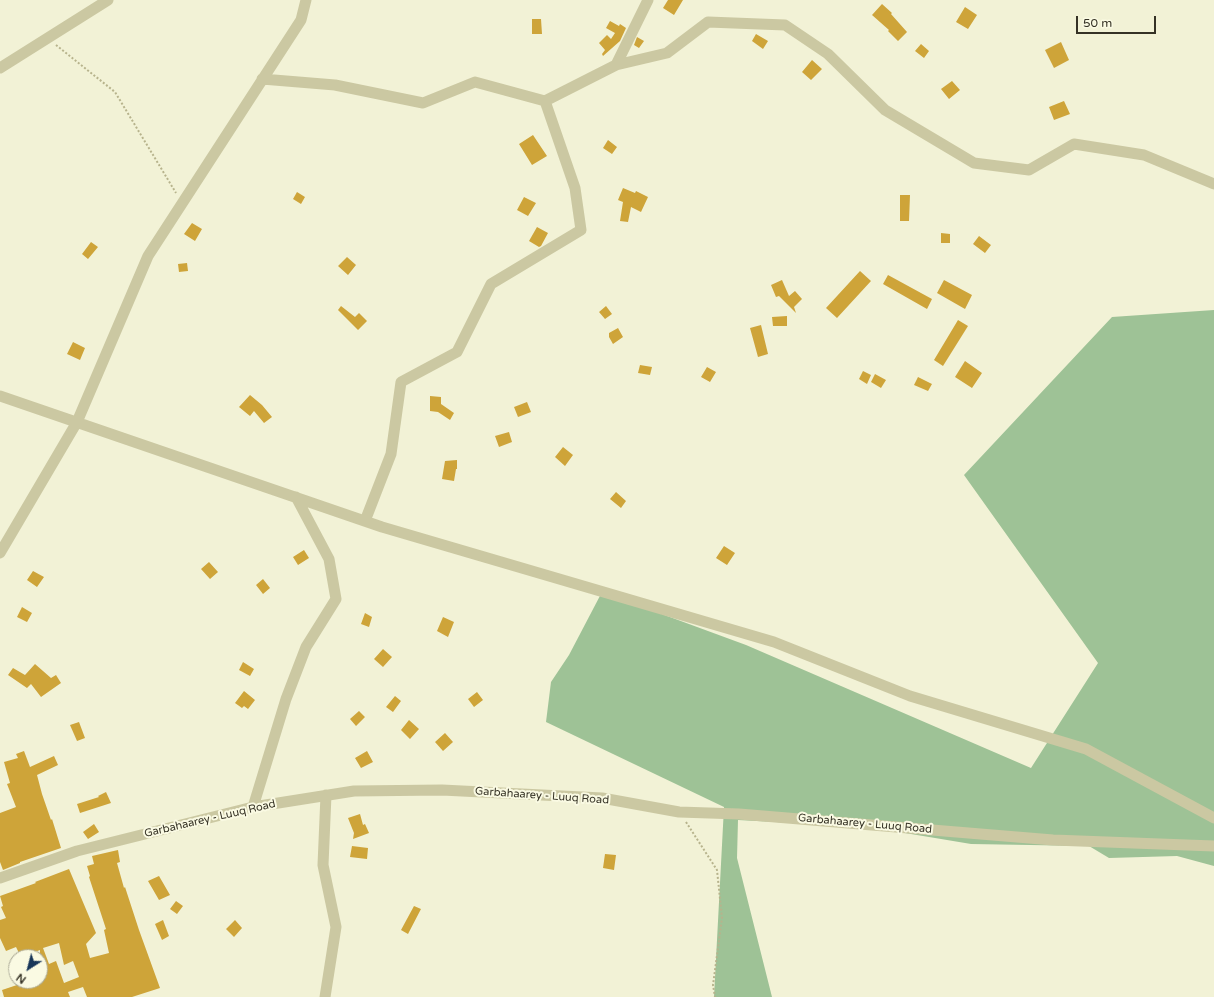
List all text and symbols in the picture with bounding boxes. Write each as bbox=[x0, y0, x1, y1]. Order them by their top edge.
scale bar bbox=[1078, 8, 1158, 34]
text: 50 m bbox=[1083, 16, 1112, 30]
street label: Garbahaarey - Luuq Road bbox=[474, 785, 610, 807]
street label: Garbahaarey - Luuq Road bbox=[143, 797, 277, 841]
street label: Garbahaarey - Luuq Road bbox=[797, 812, 933, 836]
north arrow bbox=[8, 949, 48, 989]
text: N bbox=[14, 970, 29, 986]

